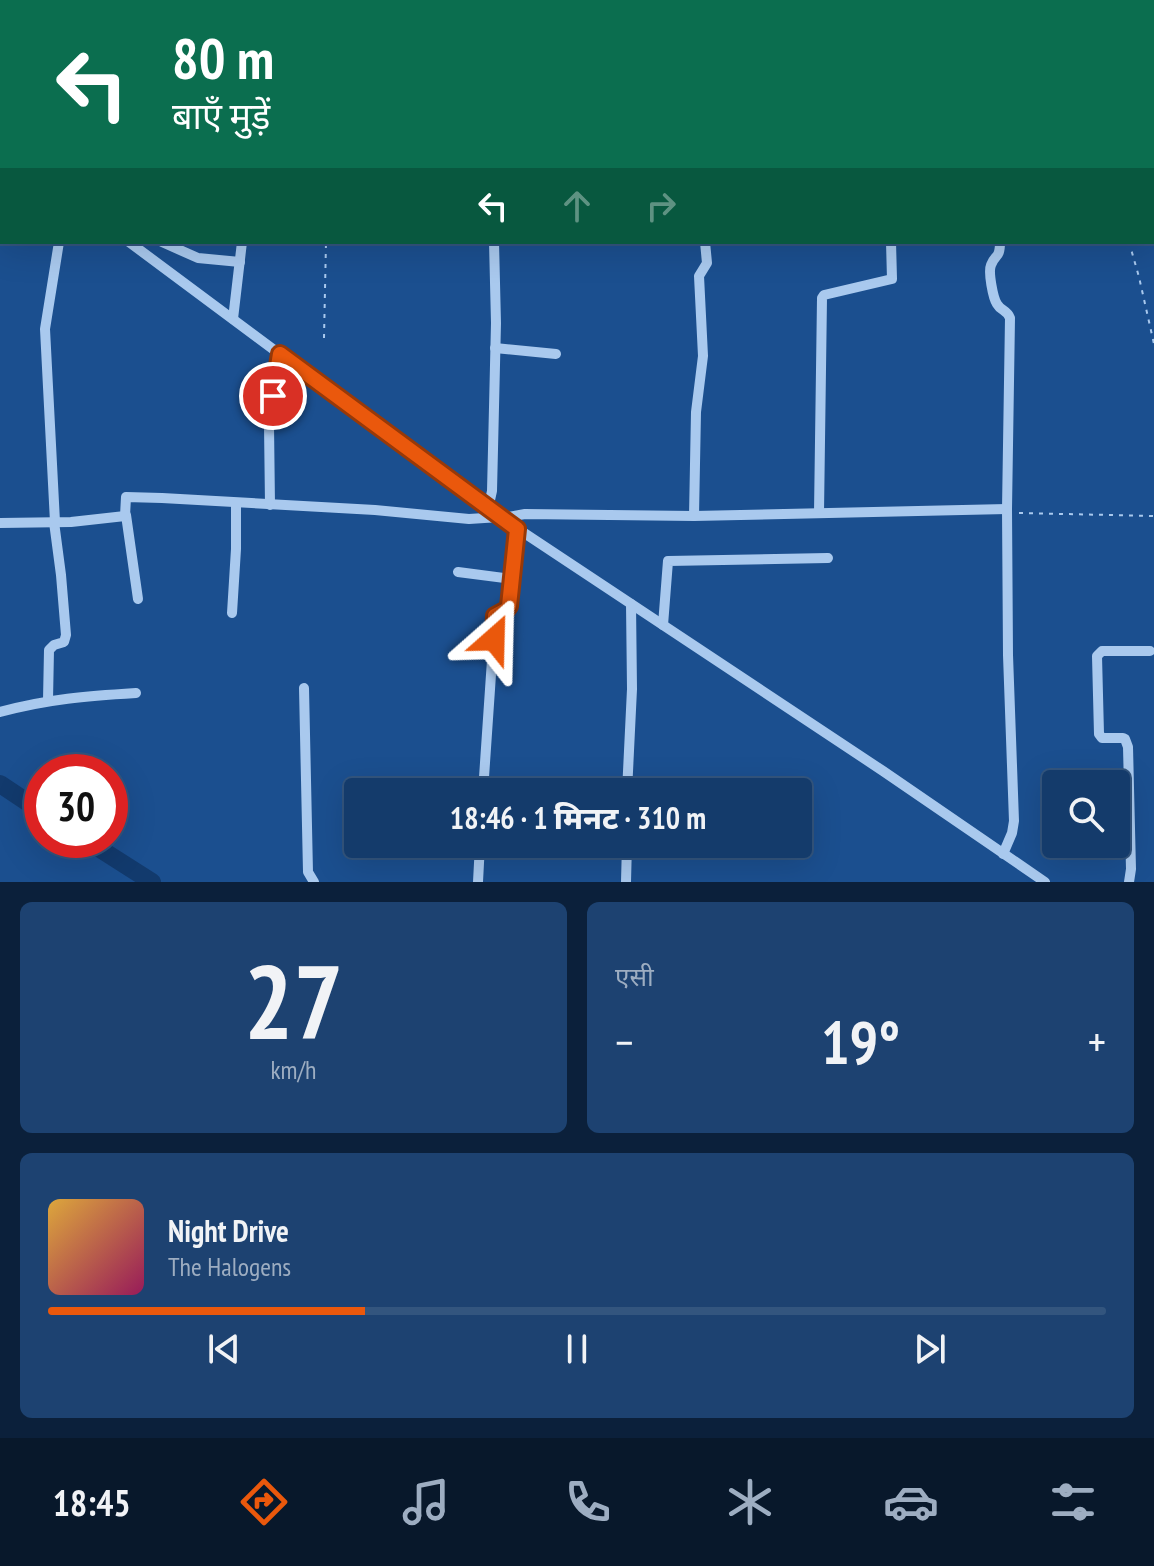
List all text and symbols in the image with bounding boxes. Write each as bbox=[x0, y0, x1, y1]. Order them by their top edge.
text: 80 m bbox=[172, 22, 274, 94]
icon: left bbox=[40, 32, 144, 136]
text: बाएँ मुड़ें bbox=[172, 92, 270, 139]
icon: left bbox=[471, 184, 515, 228]
icon: ahead bbox=[555, 184, 599, 228]
icon: right bbox=[639, 184, 683, 228]
pin bbox=[239, 362, 307, 430]
icon: arrive bbox=[251, 374, 295, 418]
position arrow bbox=[452, 597, 536, 681]
speed limit sign: 30 bbox=[24, 754, 128, 858]
map controls bbox=[1042, 770, 1130, 858]
button: search bbox=[1042, 770, 1130, 858]
text: 18:46 · 1 मिनट · 310 m bbox=[450, 798, 706, 837]
text: 27 bbox=[244, 933, 343, 1068]
text: एसी bbox=[615, 960, 654, 993]
text: 19° bbox=[821, 1003, 900, 1081]
text: − bbox=[615, 1013, 633, 1070]
text: + bbox=[1088, 1013, 1106, 1070]
text: km/h bbox=[270, 1053, 317, 1086]
text: Night Drive bbox=[168, 1211, 289, 1250]
text: The Halogens bbox=[168, 1250, 291, 1283]
icon: previous bbox=[202, 1327, 246, 1371]
icon: pause bbox=[555, 1327, 599, 1371]
icon: next bbox=[908, 1327, 952, 1371]
icon: directions bbox=[236, 1474, 292, 1530]
icon: music bbox=[398, 1474, 454, 1530]
icon: phone bbox=[560, 1474, 616, 1530]
icon: climate bbox=[722, 1474, 778, 1530]
icon: car bbox=[883, 1474, 939, 1530]
icon: filters bbox=[1045, 1474, 1101, 1530]
text: 18:45 bbox=[53, 1479, 131, 1526]

